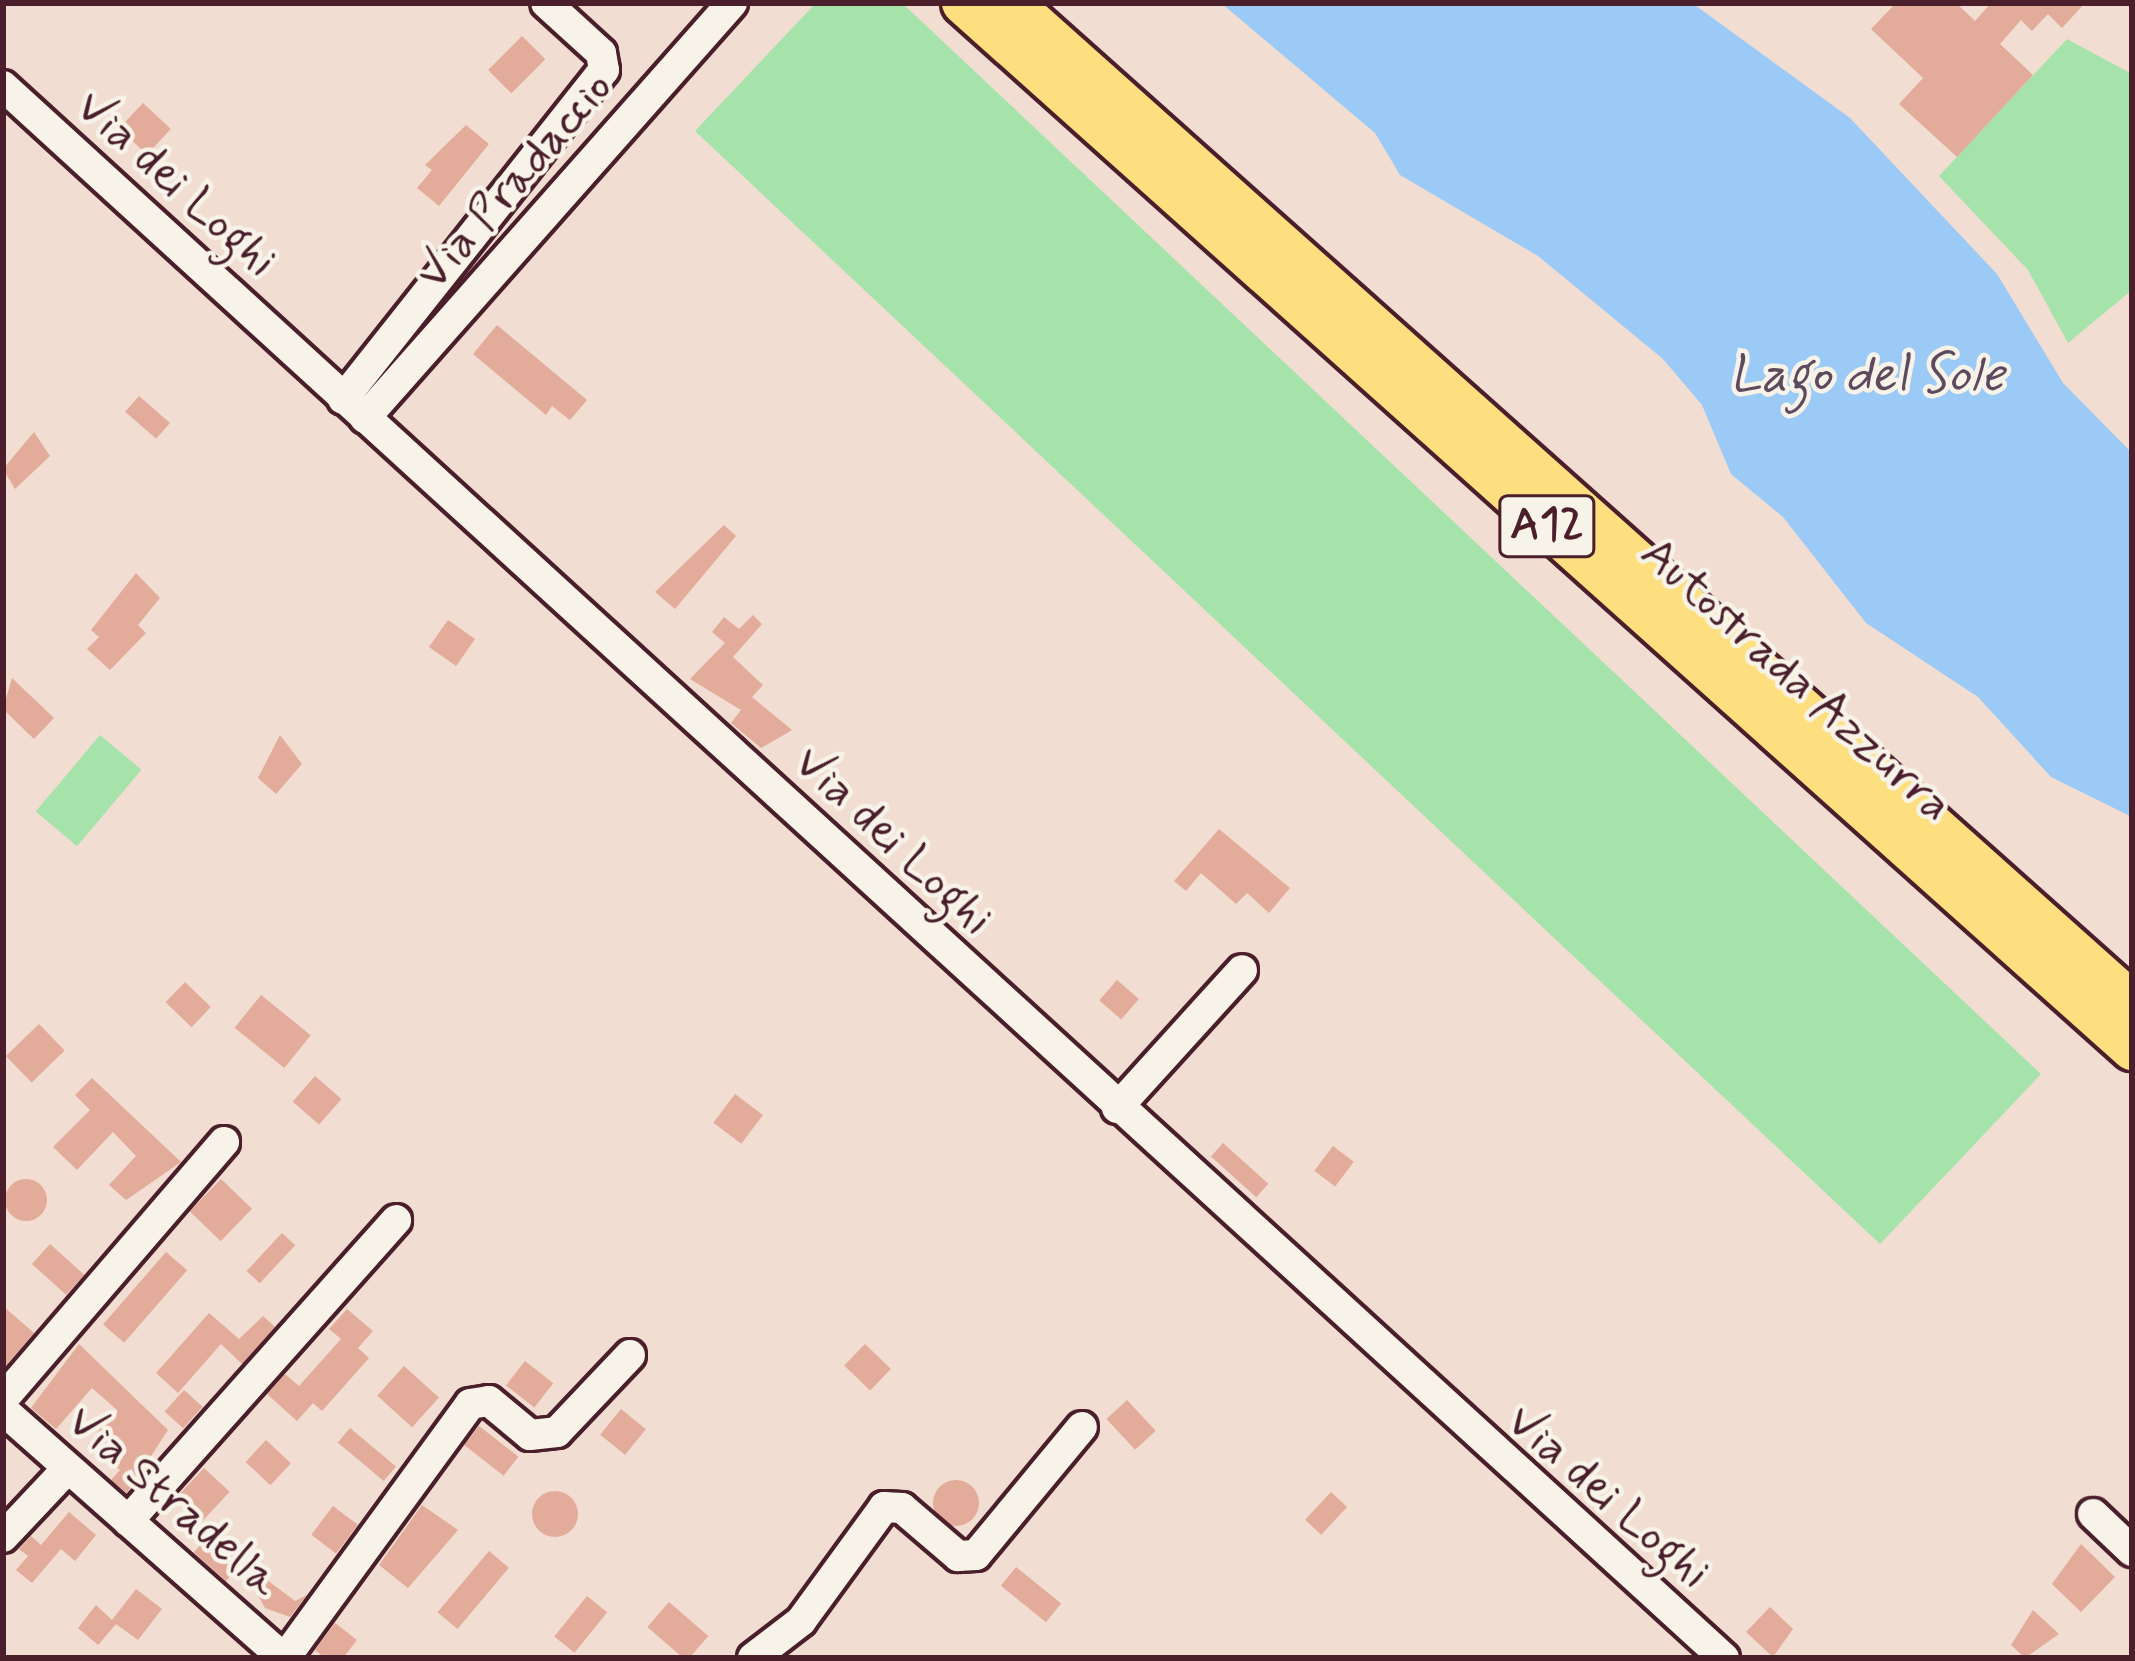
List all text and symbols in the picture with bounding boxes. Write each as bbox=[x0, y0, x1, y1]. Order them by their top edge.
street label: Via Pradaccio bbox=[406, 61, 624, 301]
street label: Via dei Loghi bbox=[63, 78, 289, 290]
water label: Lago del Sole bbox=[1728, 345, 2006, 407]
road number: A12 bbox=[1496, 487, 1598, 565]
street label: Autostrada Azzurra bbox=[1628, 525, 1964, 835]
street label: Via dei Loghi bbox=[781, 734, 1005, 948]
street label: Via Stradella bbox=[55, 1393, 291, 1609]
street label: Via dei Loghi bbox=[1494, 1393, 1722, 1601]

